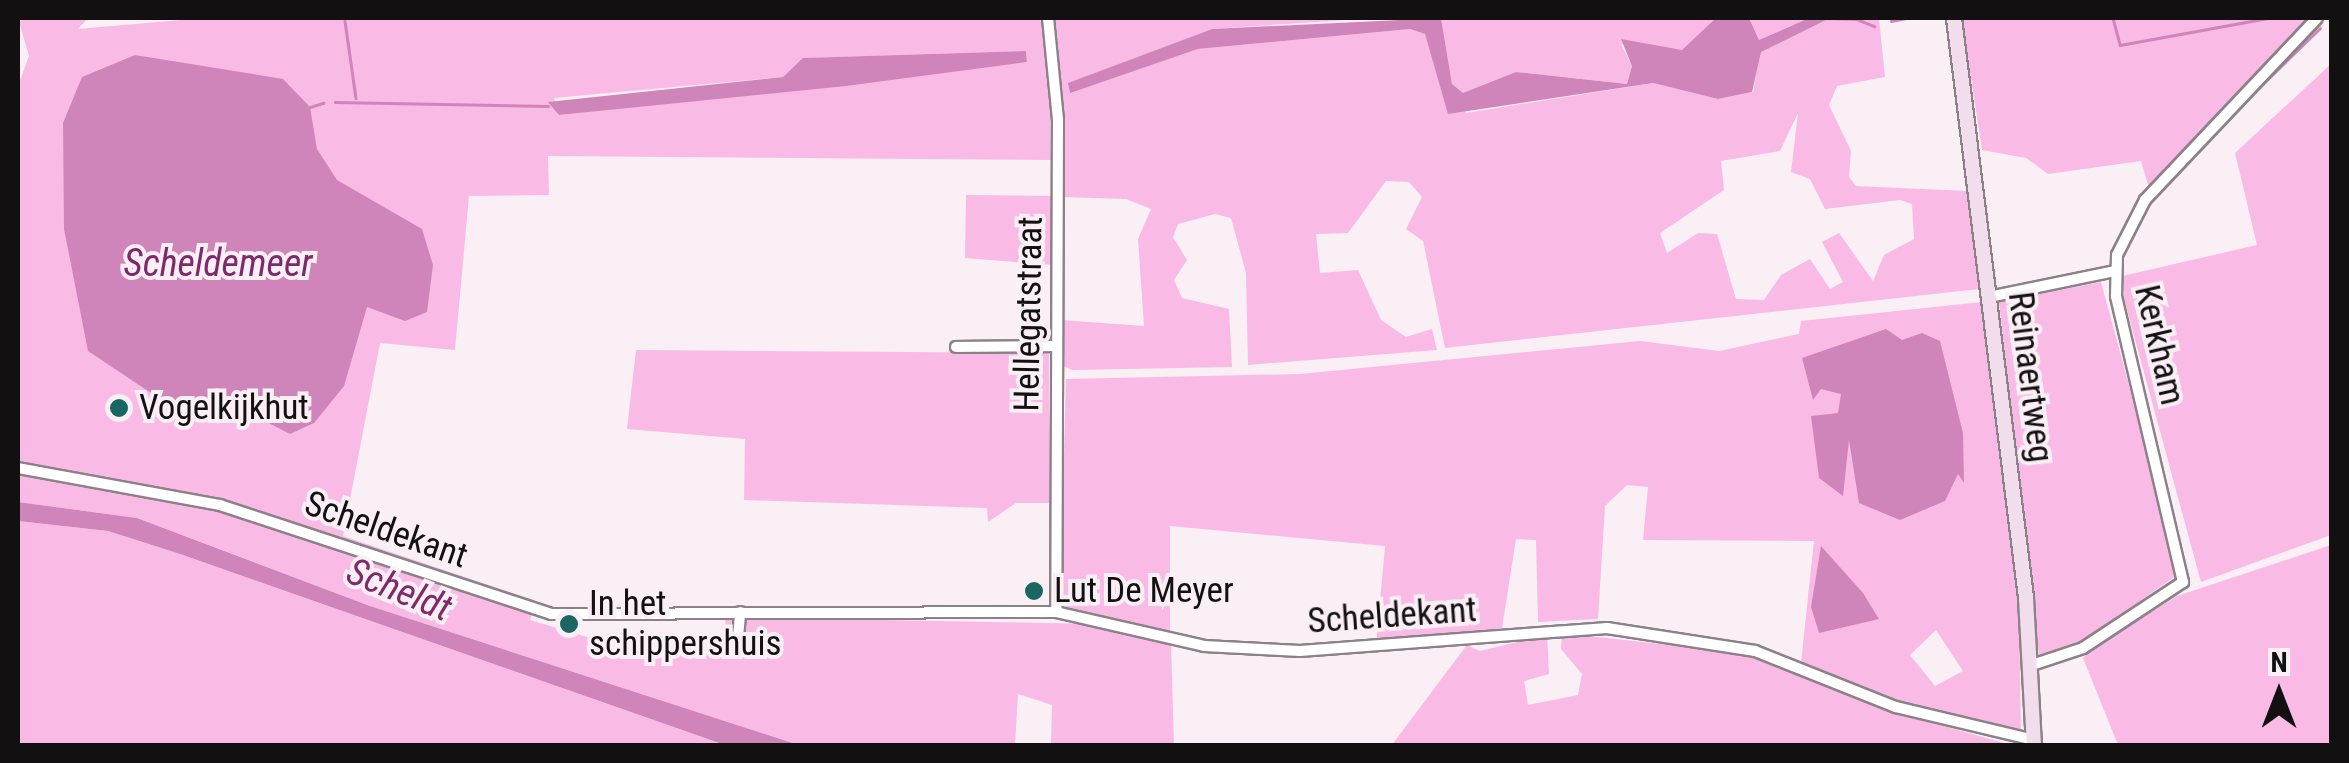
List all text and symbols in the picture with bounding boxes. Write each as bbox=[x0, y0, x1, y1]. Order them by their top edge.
street label: Hellegatstraat bbox=[1006, 216, 1052, 412]
water label: Scheldemeer bbox=[124, 241, 312, 287]
street label: Kerkham bbox=[2125, 281, 2193, 409]
street label: Reinaertweg bbox=[1999, 289, 2061, 465]
place label: Vogelkijkhut bbox=[139, 387, 309, 429]
marker: Vogelkijkhut bbox=[108, 397, 130, 419]
street label: Scheldekant bbox=[299, 483, 473, 577]
water label: Scheldt bbox=[340, 548, 458, 632]
place label: Lut De Meyer bbox=[1054, 570, 1234, 612]
marker: Lut De Meyer bbox=[1023, 580, 1045, 602]
place label: In het schippershuis bbox=[589, 583, 781, 665]
street label: Scheldekant bbox=[1306, 589, 1478, 643]
marker: In het schippershuis bbox=[558, 613, 580, 635]
north arrow bbox=[2229, 643, 2329, 743]
text: N bbox=[2270, 646, 2288, 679]

